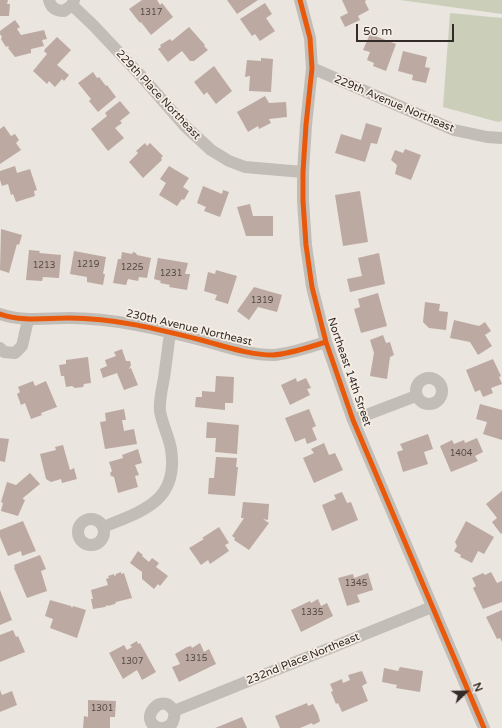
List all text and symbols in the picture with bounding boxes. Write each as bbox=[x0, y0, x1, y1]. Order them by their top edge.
house number: 1317 bbox=[140, 8, 162, 18]
scale bar bbox=[358, 16, 456, 42]
text: 50 m bbox=[363, 24, 392, 38]
street label: 229th Place Northeast bbox=[113, 47, 203, 143]
street label: 229th Avenue Northeast bbox=[332, 73, 456, 135]
house number: 1219 bbox=[77, 260, 99, 270]
house number: 1213 bbox=[33, 261, 55, 271]
house number: 1225 bbox=[121, 263, 143, 273]
house number: 1231 bbox=[160, 269, 182, 279]
house number: 1319 bbox=[251, 296, 273, 306]
street label: 230th Avenue Northeast bbox=[125, 307, 253, 349]
street label: Northeast 14th Street bbox=[324, 316, 374, 428]
house number: 1404 bbox=[450, 449, 472, 459]
house number: 1345 bbox=[345, 579, 367, 589]
house number: 1335 bbox=[301, 608, 323, 618]
street label: 232nd Place Northeast bbox=[245, 630, 361, 688]
house number: 1315 bbox=[185, 654, 207, 664]
house number: 1307 bbox=[121, 657, 143, 667]
north arrow bbox=[446, 672, 486, 712]
text: N bbox=[470, 681, 485, 694]
house number: 1301 bbox=[91, 704, 113, 714]

